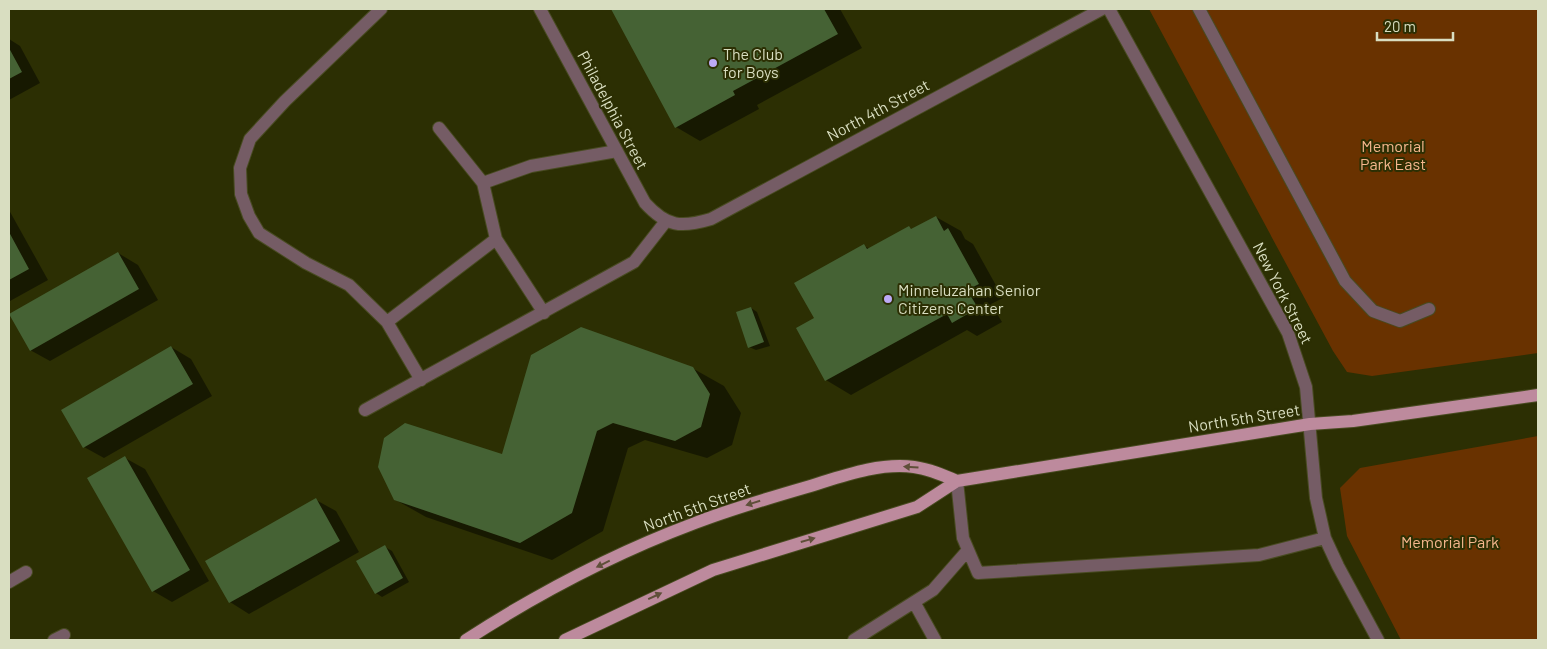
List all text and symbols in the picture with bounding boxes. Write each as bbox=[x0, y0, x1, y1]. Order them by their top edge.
scale bar bbox=[1377, 10, 1453, 42]
text: 20 m bbox=[1384, 17, 1416, 35]
place label: The Club for Boys bbox=[723, 44, 783, 81]
street label: Philadelphia Street bbox=[574, 47, 653, 172]
marker: The Club for Boys bbox=[707, 57, 719, 69]
street label: North 4th Street bbox=[823, 75, 932, 145]
park label: Memorial Park East bbox=[1360, 136, 1426, 173]
street label: New York Street bbox=[1250, 239, 1317, 347]
place label: Minneluzahan Senior Citizens Center bbox=[898, 280, 1041, 317]
marker: Minneluzahan Senior Citizens Center bbox=[882, 293, 894, 305]
street label: North 5th Street bbox=[1187, 399, 1301, 436]
one-way arrow bbox=[902, 463, 918, 471]
street label: North 5th Street bbox=[641, 478, 753, 535]
one-way arrow bbox=[745, 499, 760, 507]
park label: Memorial Park bbox=[1401, 532, 1499, 551]
one-way arrow bbox=[800, 535, 815, 543]
one-way arrow bbox=[596, 560, 610, 568]
one-way arrow bbox=[648, 591, 663, 600]

